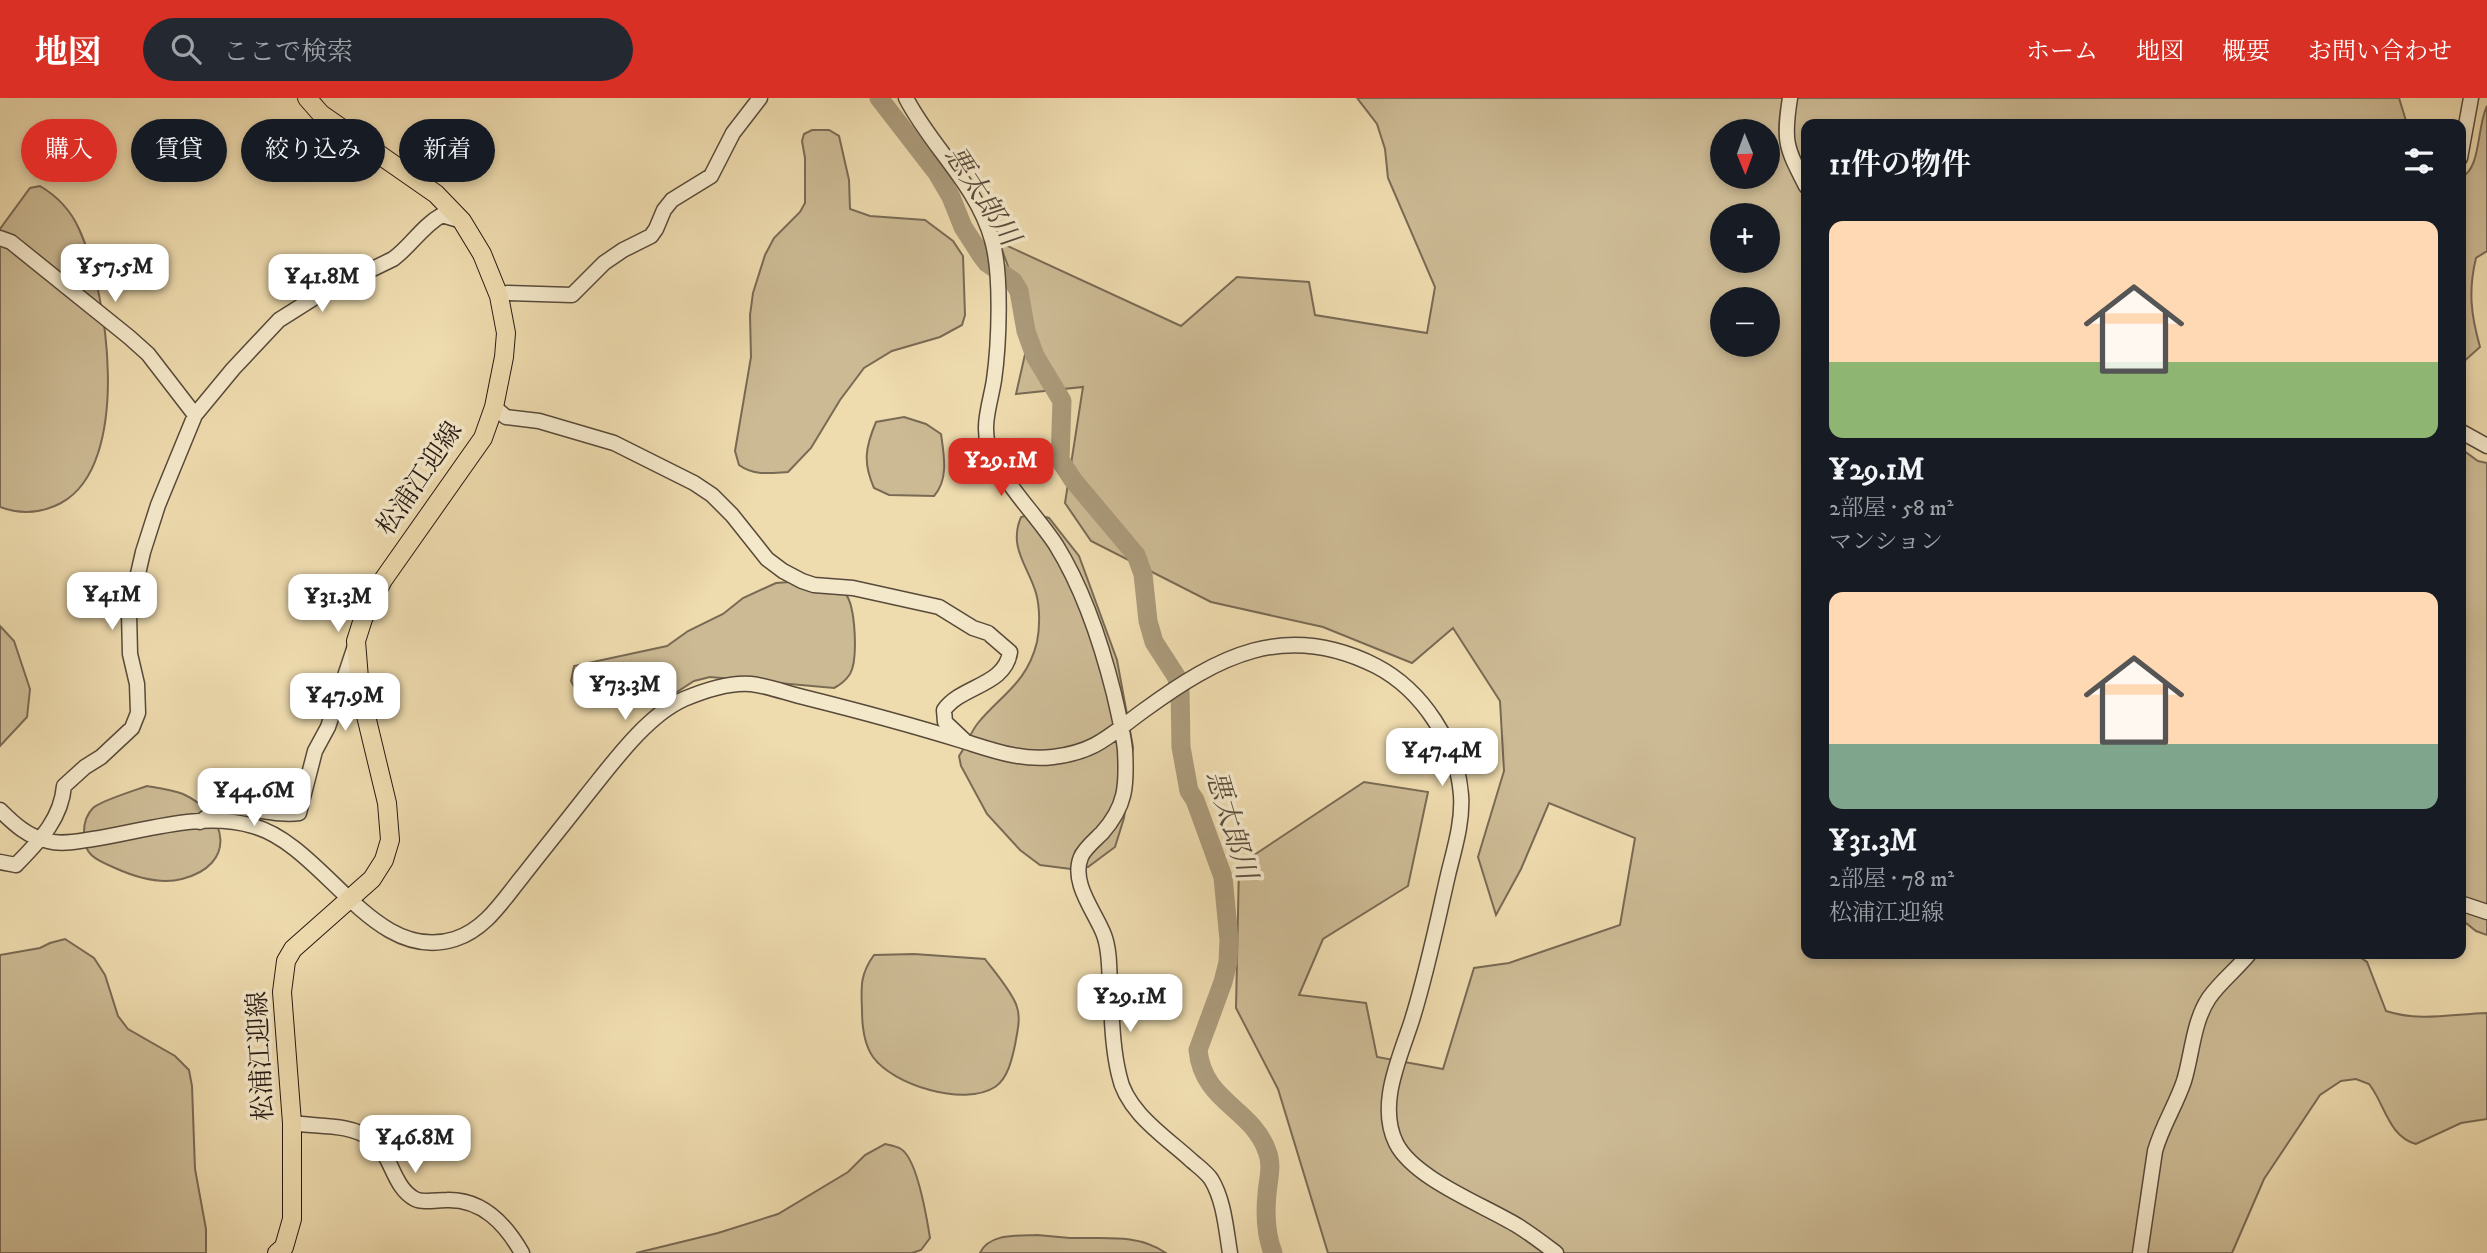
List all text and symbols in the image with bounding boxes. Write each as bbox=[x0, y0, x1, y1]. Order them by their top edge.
search box bbox=[143, 18, 633, 81]
icon: search bbox=[167, 30, 205, 68]
text: 地図 bbox=[35, 33, 101, 74]
text: ここで検索 bbox=[223, 36, 353, 69]
text: ホーム bbox=[2026, 37, 2098, 67]
text: 地図 bbox=[2136, 37, 2184, 67]
text: 概要 bbox=[2222, 37, 2270, 67]
text: お問い合わせ bbox=[2308, 37, 2452, 67]
chip: 購入 bbox=[21, 119, 117, 182]
chip: 賃貸 bbox=[131, 119, 227, 182]
chip: 絞り込み bbox=[241, 119, 385, 182]
chip: 新着 bbox=[399, 119, 495, 182]
north arrow bbox=[1710, 119, 1780, 189]
map controls bbox=[1710, 119, 1780, 357]
water label: 悪太郎川 bbox=[937, 139, 1029, 255]
icon: filters bbox=[2400, 142, 2438, 180]
text: 11件の物件 bbox=[1829, 147, 1971, 184]
button: + bbox=[1710, 203, 1780, 273]
pin: ¥57.5M bbox=[58, 244, 172, 304]
text: ¥57.5M bbox=[77, 252, 153, 281]
pin: ¥41.8M bbox=[265, 254, 379, 314]
text: ¥41.8M bbox=[284, 262, 360, 291]
icon: home bbox=[2071, 266, 2197, 392]
button: − bbox=[1710, 287, 1780, 357]
street label: 松浦江迎線 bbox=[370, 416, 470, 542]
pin: ¥29.1M bbox=[944, 438, 1058, 498]
text: ¥29.1M bbox=[964, 446, 1038, 475]
text: ¥29.1M bbox=[1829, 452, 1924, 489]
text: 2部屋 · 58 m² bbox=[1829, 494, 1954, 523]
text: マンション bbox=[1829, 528, 1943, 557]
pin: ¥41M bbox=[71, 573, 153, 632]
pin: ¥31.3M bbox=[281, 574, 395, 634]
text: ¥41M bbox=[83, 580, 141, 609]
text: ¥31.3M bbox=[304, 582, 372, 611]
icon: home bbox=[2071, 637, 2197, 763]
pin: ¥73.3M bbox=[568, 662, 682, 722]
text: ¥73.3M bbox=[589, 670, 661, 699]
pin: ¥47.9M bbox=[288, 674, 402, 733]
text: ¥47.9M bbox=[306, 681, 384, 710]
pin: ¥47.4M bbox=[1385, 728, 1499, 788]
text: ¥47.4M bbox=[1402, 736, 1482, 765]
water label: 悪太郎川 bbox=[1198, 766, 1265, 887]
pin: ¥44.6M bbox=[197, 768, 311, 828]
text: ¥44.6M bbox=[214, 776, 294, 805]
text: ¥31.3M bbox=[1829, 823, 1917, 860]
text: 2部屋 · 78 m² bbox=[1829, 865, 1954, 894]
text: 松浦江迎線 bbox=[1829, 899, 1944, 928]
pin: ¥29.1M bbox=[1073, 974, 1187, 1034]
text: ¥29.1M bbox=[1093, 982, 1167, 1011]
street label: 松浦江迎線 bbox=[241, 990, 281, 1122]
pin: ¥46.8M bbox=[358, 1116, 472, 1175]
text: ¥46.8M bbox=[376, 1123, 454, 1152]

